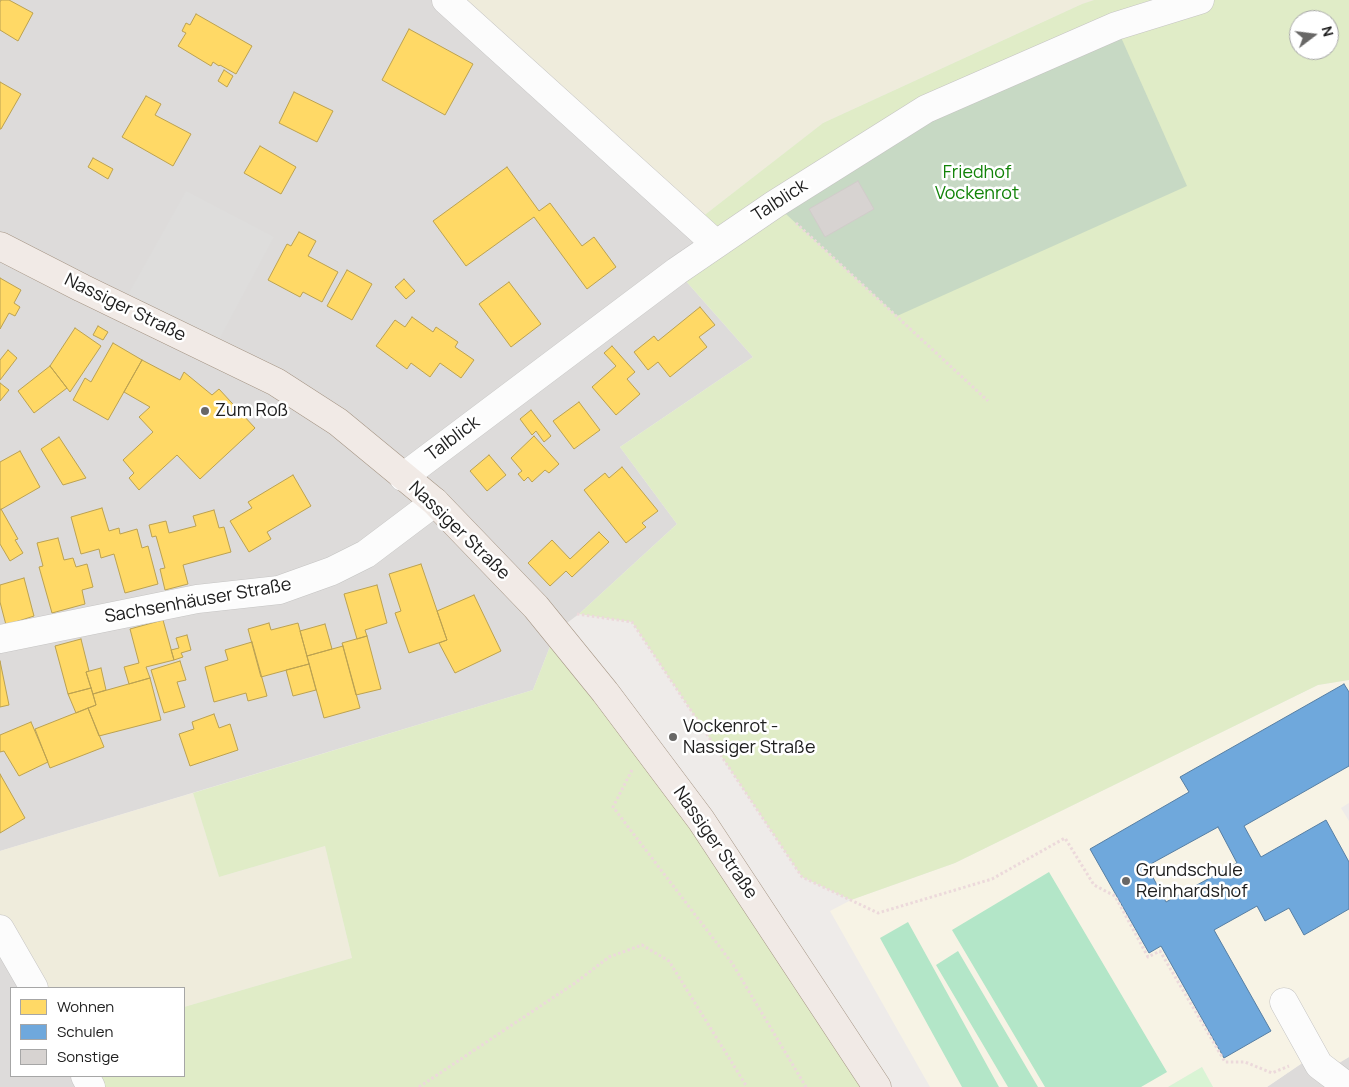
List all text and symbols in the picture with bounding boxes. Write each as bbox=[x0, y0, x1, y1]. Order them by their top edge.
north arrow bbox=[1289, 10, 1339, 60]
text: N bbox=[1318, 24, 1338, 39]
park label: Friedhof Vockenrot bbox=[935, 162, 1019, 204]
street label: Talblick bbox=[748, 175, 812, 227]
street label: Nassiger Straße bbox=[61, 269, 189, 347]
place label: Zum Roß bbox=[215, 400, 288, 422]
marker: Zum Roß bbox=[199, 405, 211, 417]
street label: Talblick bbox=[422, 412, 484, 466]
street label: Nassiger Straße bbox=[404, 477, 514, 585]
street label: Sachsenhäuser Straße bbox=[103, 574, 293, 628]
place label: Vockenrot - Nassiger Straße bbox=[683, 716, 815, 759]
marker: Vockenrot - Nassiger Straße bbox=[667, 731, 679, 743]
street label: Nassiger Straße bbox=[668, 783, 762, 903]
place label: Grundschule Reinhardshof bbox=[1136, 860, 1248, 902]
marker: Grundschule Reinhardshof bbox=[1120, 875, 1132, 887]
legend bbox=[10, 987, 185, 1077]
text: Wohnen bbox=[57, 996, 114, 1017]
text: Schulen bbox=[57, 1021, 113, 1042]
text: Sonstige bbox=[57, 1046, 119, 1067]

